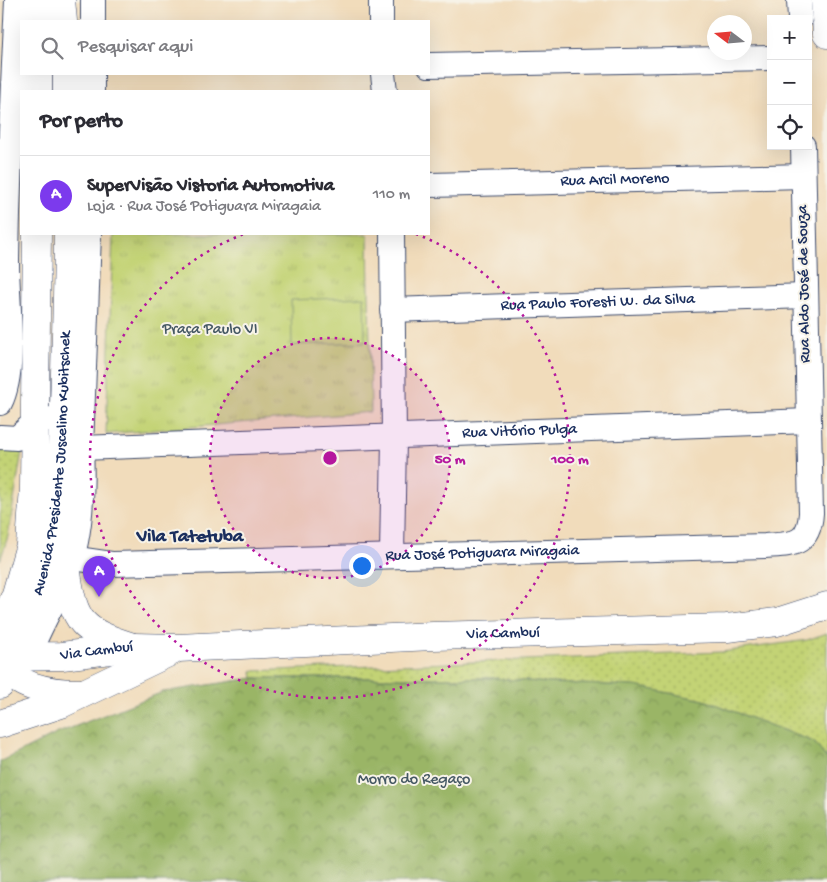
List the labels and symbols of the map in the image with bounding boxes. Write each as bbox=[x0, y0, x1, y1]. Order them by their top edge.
north arrow bbox=[707, 15, 752, 60]
street label: Rua Arcil Moreno bbox=[560, 170, 670, 191]
street label: Rua Aldo José de Souza bbox=[794, 204, 816, 363]
street label: Rua Paulo Foresti W. da Silva bbox=[500, 290, 696, 316]
park label: Praça Paulo VI bbox=[161, 321, 258, 340]
street label: Avenida Presidente Juscelino Kubitschek bbox=[29, 329, 76, 598]
street label: Rua Vitório Pulga bbox=[462, 420, 579, 443]
centre of rings bbox=[321, 449, 339, 467]
text: 50 m bbox=[435, 451, 466, 469]
text: 100 m bbox=[550, 451, 589, 469]
district label: Vila Tatetuba bbox=[136, 526, 245, 549]
street label: Rua José Potiguara Miragaia bbox=[385, 542, 581, 566]
your location bbox=[349, 553, 375, 579]
pin: A bbox=[83, 556, 115, 597]
street label: Via Cambuí bbox=[465, 624, 541, 645]
street label: Via Cambuí bbox=[58, 638, 135, 666]
park label: Morro do Regaço bbox=[358, 771, 470, 790]

